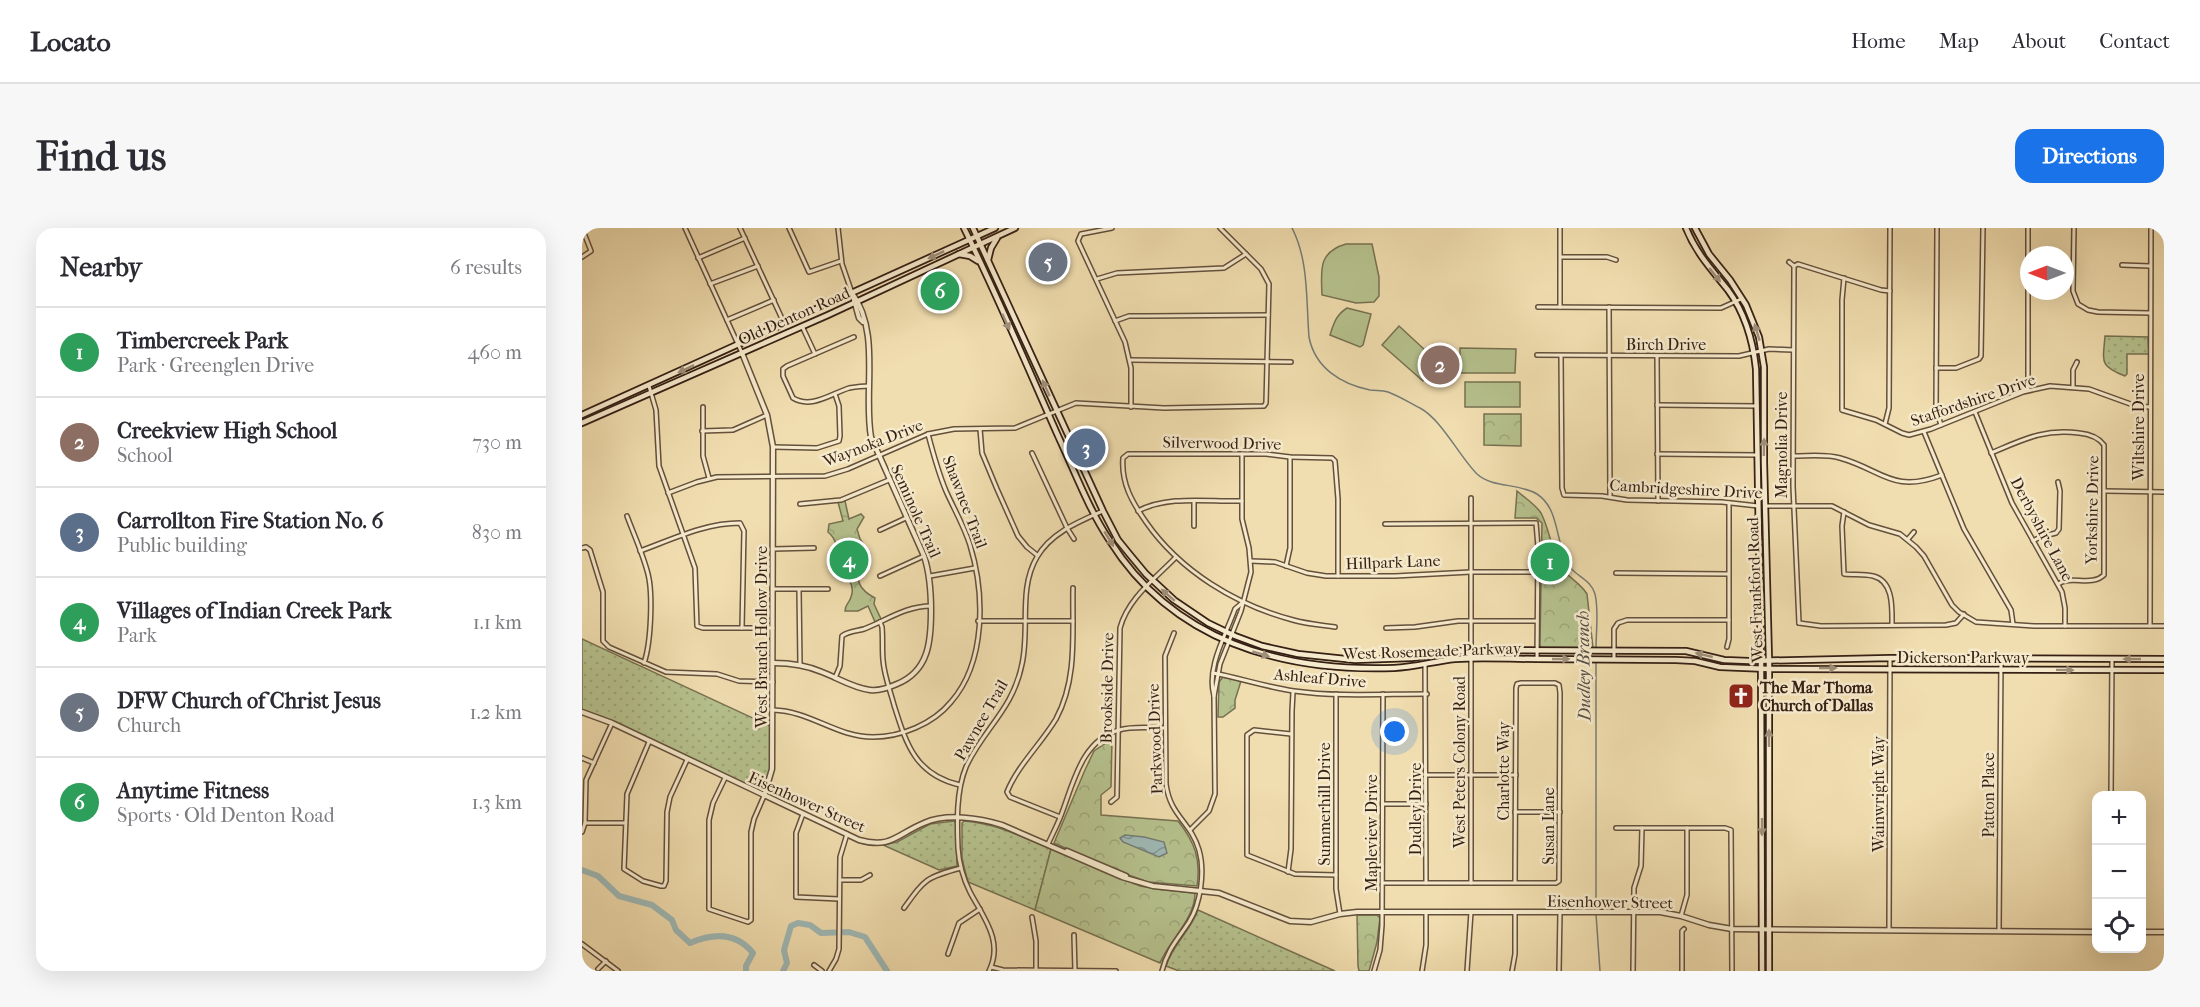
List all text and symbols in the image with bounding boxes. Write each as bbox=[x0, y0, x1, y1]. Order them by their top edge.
text: Locato bbox=[30, 25, 111, 58]
text: Home bbox=[1851, 29, 1906, 53]
text: Map bbox=[1939, 29, 1979, 53]
text: About bbox=[2012, 29, 2066, 53]
text: Contact bbox=[2099, 29, 2170, 53]
button: Directions bbox=[2015, 129, 2164, 183]
text: Find us bbox=[36, 132, 166, 181]
pin: 5 bbox=[1028, 240, 1068, 285]
north arrow bbox=[2020, 246, 2074, 300]
one-way arrow bbox=[927, 250, 944, 259]
text: Nearby bbox=[60, 252, 142, 283]
text: 6 results bbox=[450, 256, 522, 279]
one-way arrow bbox=[1708, 267, 1721, 283]
pin: 6 bbox=[920, 268, 960, 314]
street label: Old Denton Road bbox=[735, 283, 853, 349]
one-way arrow bbox=[1002, 313, 1011, 330]
one-way arrow bbox=[1752, 323, 1761, 341]
text: Timbercreek Park bbox=[117, 328, 288, 354]
street label: Birch Drive bbox=[1626, 335, 1706, 354]
text: 1 bbox=[76, 341, 83, 364]
text: 460 m bbox=[467, 341, 522, 364]
pin: 2 bbox=[1420, 342, 1460, 388]
text: Park · Greenglen Drive bbox=[117, 354, 314, 377]
one-way arrow bbox=[677, 365, 694, 374]
street label: Staffordshire Drive bbox=[1908, 370, 2038, 430]
street label: Wiltshire Drive bbox=[2129, 373, 2148, 482]
one-way arrow bbox=[1042, 380, 1051, 397]
street label: Magnolia Drive bbox=[1772, 391, 1791, 498]
street label: Waynoka Drive bbox=[819, 415, 926, 471]
text: Creekview High School bbox=[117, 418, 337, 444]
pin: 3 bbox=[1066, 426, 1106, 470]
text: 2 bbox=[74, 431, 85, 454]
text: 730 m bbox=[472, 431, 522, 454]
street label: Silverwood Drive bbox=[1162, 432, 1282, 454]
one-way arrow bbox=[1759, 438, 1769, 457]
text: School bbox=[117, 444, 173, 467]
street label: Shawnee Trail bbox=[939, 453, 992, 552]
street label: Yorkshire Drive bbox=[2082, 455, 2102, 566]
street label: Seminole Trail bbox=[887, 461, 945, 561]
street label: Derbyshire Lane bbox=[2007, 474, 2077, 584]
street label: Cambridgeshire Drive bbox=[1609, 476, 1763, 502]
text: Carrollton Fire Station No. 6 bbox=[117, 508, 383, 534]
street label: West Frankford Road bbox=[1743, 517, 1767, 664]
text: 3 bbox=[75, 521, 84, 544]
text: 830 m bbox=[472, 521, 522, 544]
one-way arrow bbox=[1103, 531, 1114, 547]
text: Public building bbox=[117, 534, 247, 557]
pin: 4 bbox=[830, 538, 868, 582]
pin: 1 bbox=[1530, 540, 1570, 584]
street label: West Branch Hollow Drive bbox=[752, 546, 771, 729]
street label: Hillpark Lane bbox=[1345, 551, 1441, 573]
one-way arrow bbox=[1160, 588, 1176, 601]
text: Villages of Indian Creek Park bbox=[117, 598, 391, 624]
text: 4 bbox=[74, 611, 85, 634]
text: 1.1 km bbox=[473, 611, 522, 634]
water label: Dudley Branch bbox=[1573, 611, 1595, 722]
text: Park bbox=[117, 624, 157, 647]
street label: Brookside Drive bbox=[1097, 632, 1117, 744]
street label: West Rosemeade Parkway bbox=[1341, 638, 1522, 664]
street label: Dickerson Parkway bbox=[1897, 648, 2030, 667]
one-way arrow bbox=[1694, 649, 1713, 659]
one-way arrow bbox=[1252, 650, 1270, 659]
one-way arrow bbox=[1552, 654, 1571, 664]
one-way arrow bbox=[2123, 654, 2142, 664]
one-way arrow bbox=[1818, 663, 1837, 673]
street label: Ashleaf Drive bbox=[1272, 664, 1367, 692]
one-way arrow bbox=[2055, 665, 2074, 674]
street label: Pawnee Trail bbox=[950, 676, 1012, 764]
street label: West Peters Colony Road bbox=[1450, 676, 1469, 849]
place label: The Mar Thoma Church of Dallas bbox=[1759, 678, 1873, 715]
church icon: The Mar Thoma Church of Dallas bbox=[1726, 681, 1756, 711]
street label: Parkwood Drive bbox=[1144, 683, 1166, 795]
text: DFW Church of Christ Jesus bbox=[117, 688, 381, 714]
text: 5 bbox=[75, 701, 84, 724]
text: 1.2 km bbox=[470, 701, 522, 724]
text: Church bbox=[117, 714, 181, 737]
your location bbox=[1380, 717, 1409, 746]
street label: Charlotte Way bbox=[1494, 721, 1513, 821]
one-way arrow bbox=[1764, 729, 1774, 748]
street label: Wainwright Way bbox=[1869, 736, 1888, 853]
street label: Summerhill Drive bbox=[1315, 742, 1334, 866]
street label: Patton Place bbox=[1979, 752, 1998, 838]
street label: Dudley Drive bbox=[1406, 762, 1425, 855]
street label: Eisenhower Street bbox=[745, 768, 869, 836]
street label: Mapleview Drive bbox=[1362, 774, 1381, 892]
text: Anytime Fitness bbox=[117, 778, 269, 804]
street label: Susan Lane bbox=[1539, 787, 1558, 865]
text: 6 bbox=[74, 791, 85, 814]
text: 1.3 km bbox=[472, 791, 522, 814]
map controls bbox=[2092, 791, 2146, 953]
button: + bbox=[2092, 791, 2146, 845]
text: Sports · Old Denton Road bbox=[117, 804, 335, 827]
one-way arrow bbox=[1757, 818, 1767, 837]
button: − bbox=[2092, 845, 2146, 899]
street label: Eisenhower Street bbox=[1547, 891, 1674, 913]
button: locate bbox=[2092, 899, 2146, 953]

